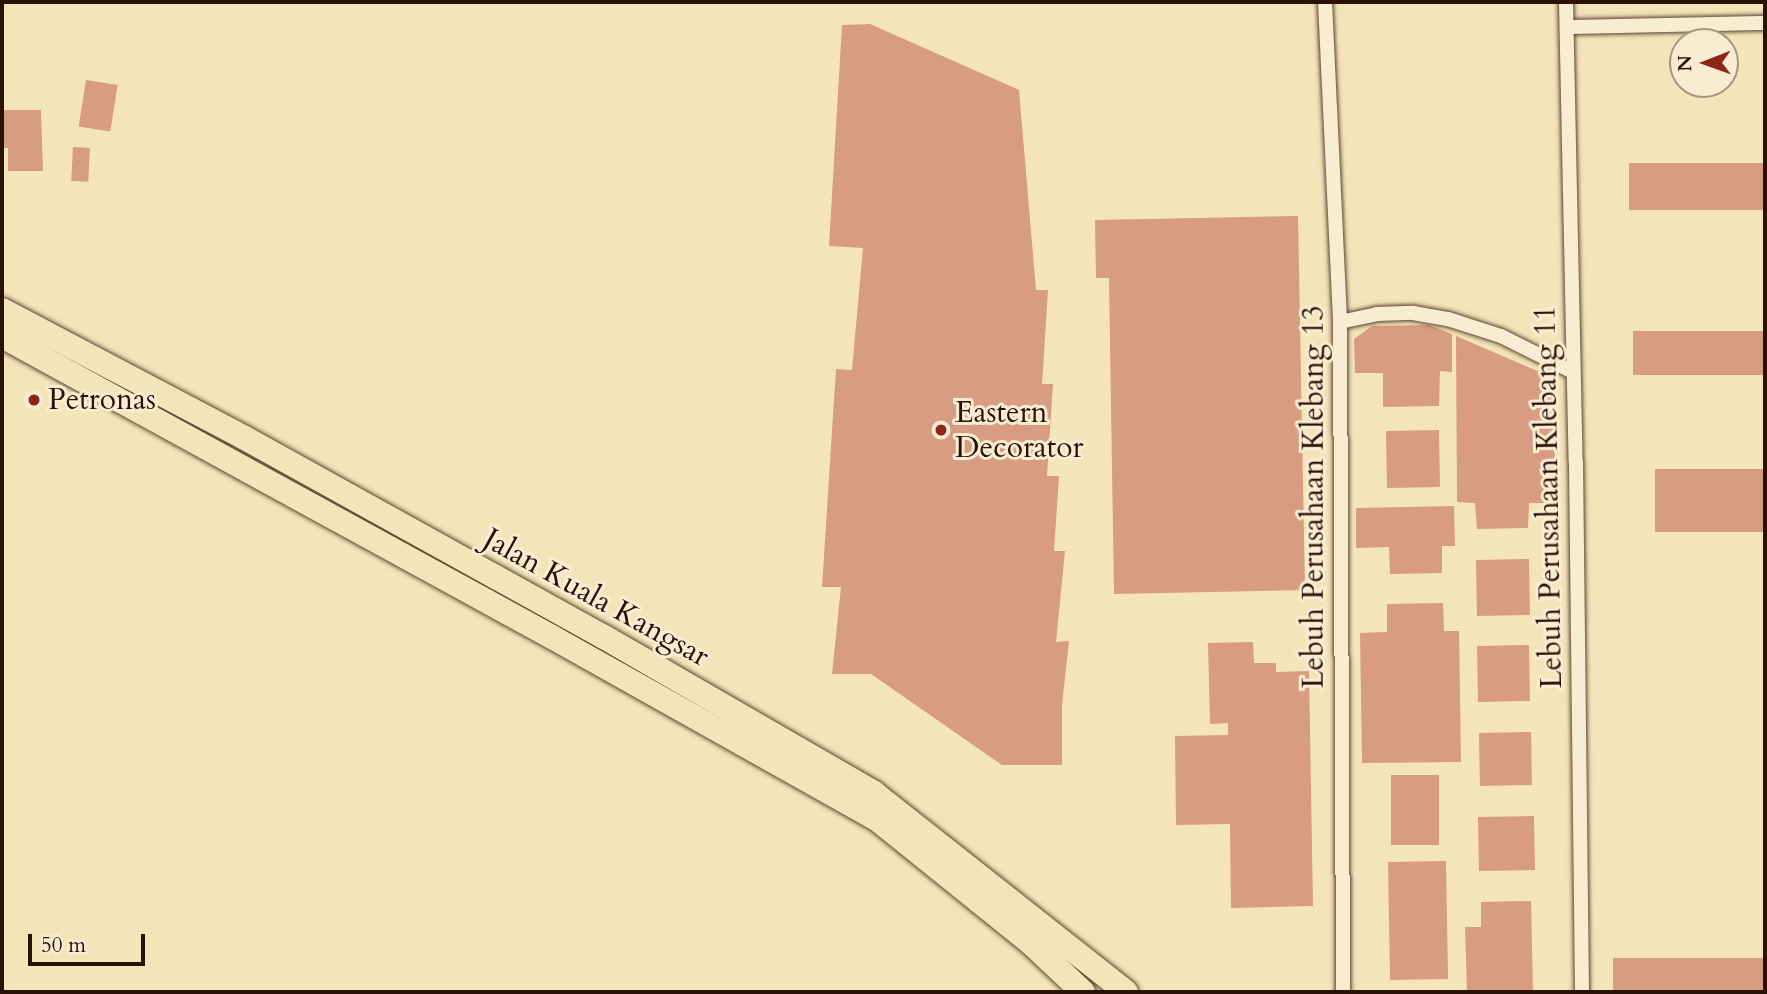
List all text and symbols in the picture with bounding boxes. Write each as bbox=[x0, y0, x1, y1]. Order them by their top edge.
north arrow bbox=[1669, 28, 1739, 98]
text: N bbox=[1672, 55, 1698, 72]
street label: Lebuh Perusahaan Klebang 13 bbox=[1296, 305, 1332, 689]
street label: Lebuh Perusahaan Klebang 11 bbox=[1528, 305, 1570, 689]
place label: Petronas bbox=[48, 382, 156, 418]
marker: Petronas bbox=[26, 392, 42, 408]
place label: Eastern Decorator bbox=[955, 395, 1083, 466]
marker: Eastern Decorator bbox=[933, 422, 949, 438]
street label: Jalan Kuala Kangsar bbox=[477, 521, 715, 675]
scale bar bbox=[32, 920, 149, 964]
text: 50 m bbox=[41, 931, 86, 960]

